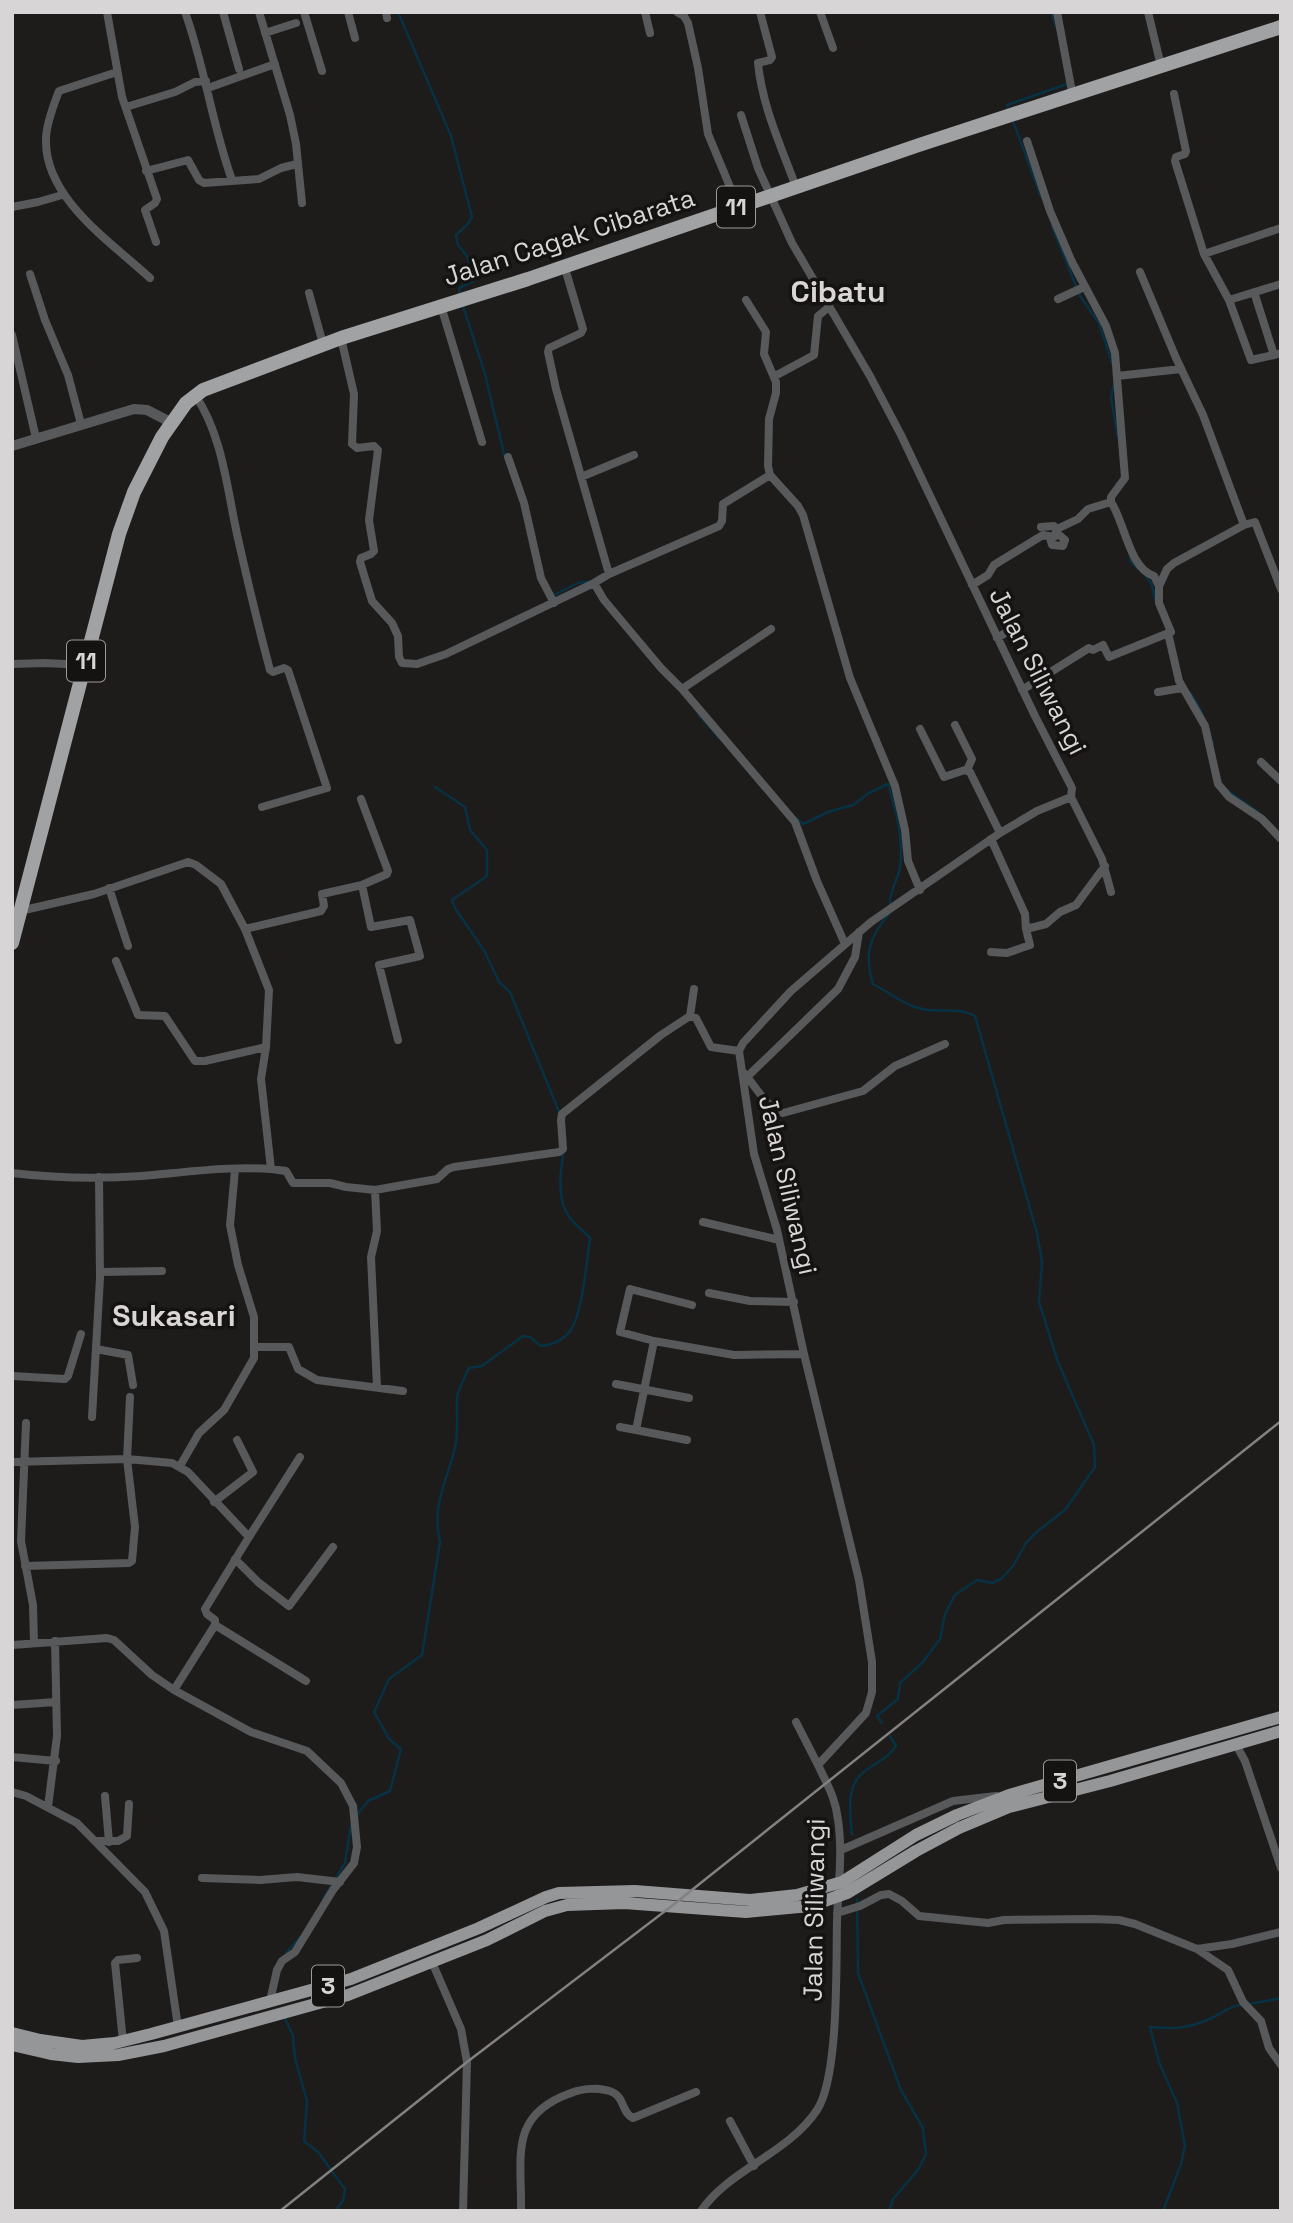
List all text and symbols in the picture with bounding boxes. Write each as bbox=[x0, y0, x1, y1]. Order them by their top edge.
street label: Jalan Cagak Cibarata bbox=[439, 180, 699, 294]
road number: 11 bbox=[717, 187, 755, 228]
district label: Cibatu bbox=[791, 272, 885, 311]
street label: Jalan Siliwangi bbox=[981, 582, 1095, 760]
road number: 11 bbox=[67, 640, 105, 682]
street label: Jalan Siliwangi bbox=[751, 1092, 825, 1278]
district label: Sukasari bbox=[112, 1296, 236, 1335]
road number: 3 bbox=[1044, 1760, 1076, 1801]
street label: Jalan Siliwangi bbox=[795, 1818, 833, 2002]
road number: 3 bbox=[312, 1966, 344, 2007]

